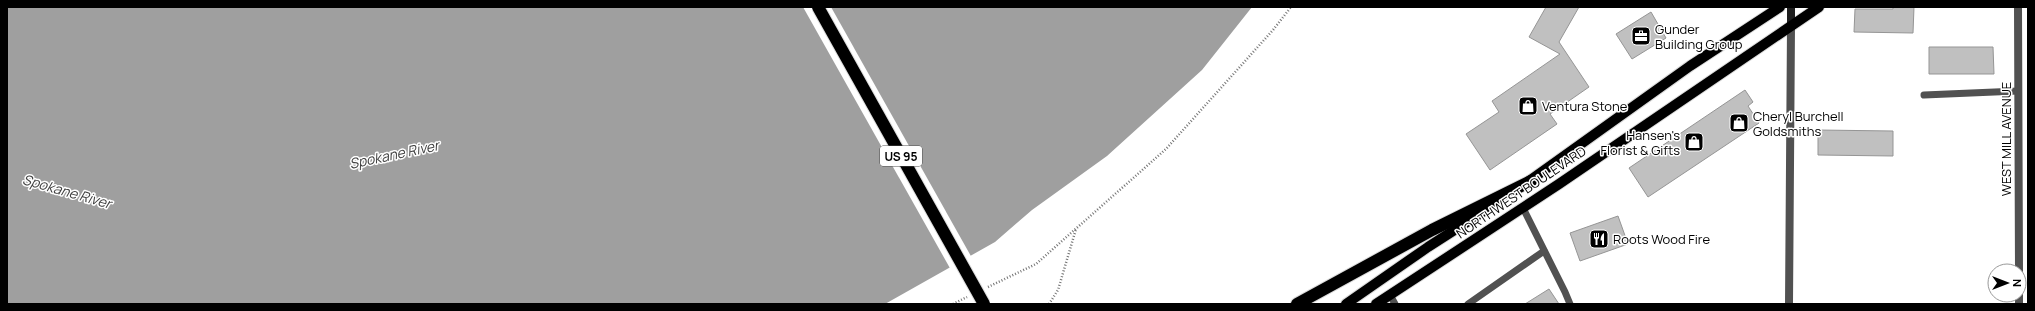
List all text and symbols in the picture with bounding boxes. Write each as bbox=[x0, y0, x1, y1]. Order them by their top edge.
place label: Gunder Building Group bbox=[1655, 20, 1743, 53]
office icon: Gunder Building Group bbox=[1630, 25, 1652, 47]
street label: WEST MILL AVENUE bbox=[1997, 82, 2015, 196]
shop icon: Ventura Stone bbox=[1517, 95, 1539, 117]
place label: Ventura Stone bbox=[1542, 97, 1628, 115]
place label: Cheryl Burchell Goldsmiths bbox=[1753, 107, 1844, 140]
shop icon: Cheryl Burchell Goldsmiths bbox=[1728, 112, 1750, 134]
place label: Hansen's Florist & Gifts bbox=[1600, 126, 1680, 159]
shop icon: Hansen's Florist & Gifts bbox=[1683, 131, 1705, 153]
water label: Spokane River bbox=[347, 135, 443, 173]
street label: NORTHWEST BOULEVARD bbox=[1453, 142, 1590, 242]
road number: US 95 bbox=[880, 146, 922, 166]
water label: Spokane River bbox=[20, 169, 115, 213]
restaurant icon: Roots Wood Fire bbox=[1588, 228, 1610, 250]
place label: Roots Wood Fire bbox=[1613, 230, 1710, 248]
north arrow bbox=[1987, 263, 2027, 303]
text: N bbox=[2010, 279, 2025, 287]

